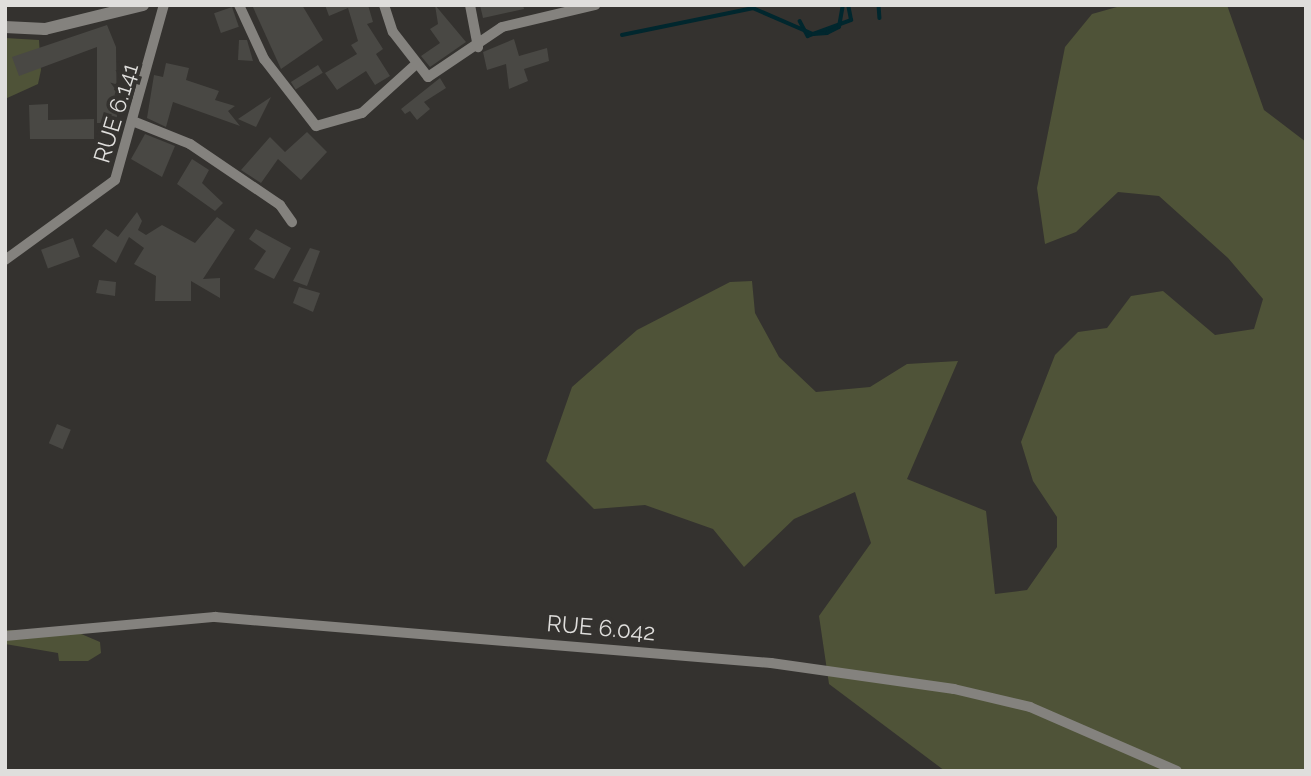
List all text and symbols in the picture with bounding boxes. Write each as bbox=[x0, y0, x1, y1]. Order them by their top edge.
street label: RUE 6.141 bbox=[88, 60, 144, 166]
street label: RUE 6.042 bbox=[545, 609, 657, 647]

